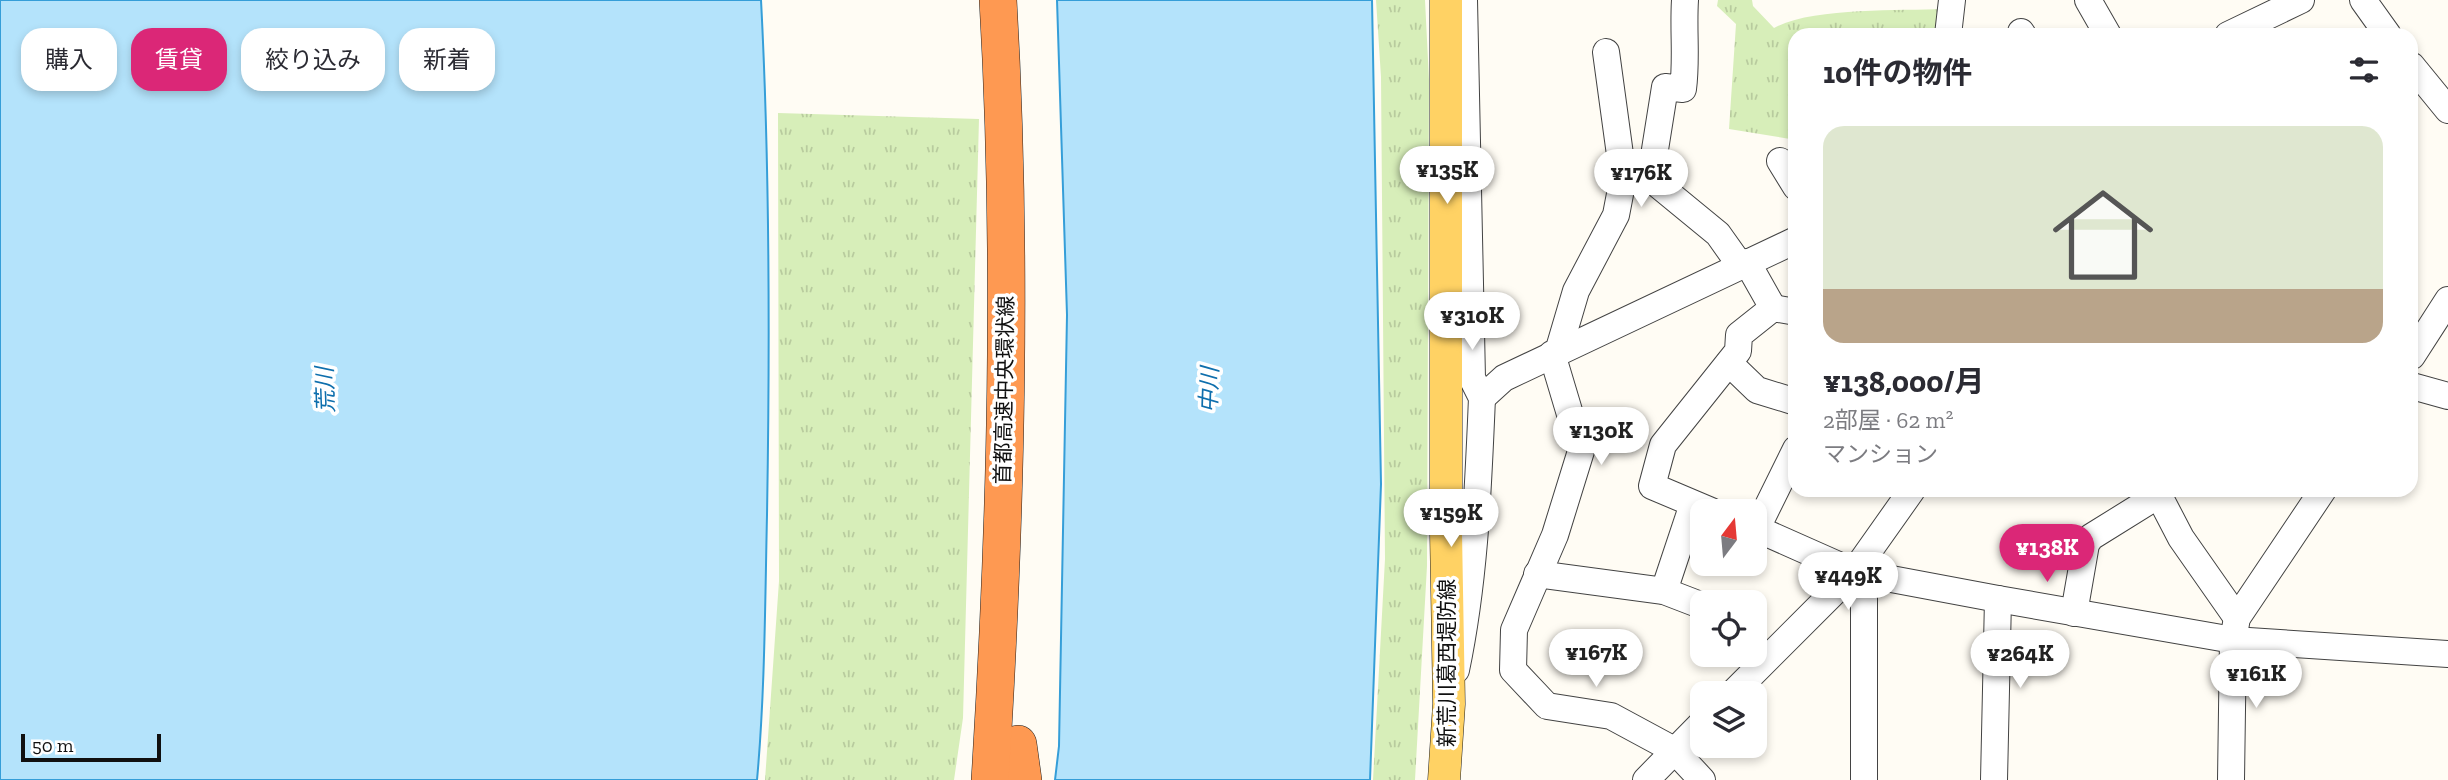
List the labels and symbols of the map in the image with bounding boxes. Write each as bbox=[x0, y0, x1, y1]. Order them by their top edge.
pin: ¥135K bbox=[1398, 146, 1496, 206]
pin: ¥176K bbox=[1592, 150, 1690, 209]
pin: ¥310K bbox=[1423, 292, 1521, 352]
street label: 首都高速中央環状線 bbox=[990, 295, 1018, 485]
water label: 荒川 bbox=[310, 364, 340, 413]
water label: 中川 bbox=[1194, 364, 1224, 413]
pin: ¥130K bbox=[1552, 407, 1650, 467]
pin: ¥159K bbox=[1402, 490, 1500, 549]
north arrow bbox=[1690, 499, 1768, 576]
pin: ¥138K bbox=[1998, 524, 2096, 584]
pin: ¥449K bbox=[1799, 552, 1897, 612]
street label: 新荒川葛西堤防線 bbox=[1434, 579, 1459, 747]
pin: ¥167K bbox=[1547, 630, 1645, 689]
pin: ¥264K bbox=[1971, 630, 2069, 690]
pin: ¥161K bbox=[2207, 650, 2305, 710]
scale bar bbox=[21, 731, 161, 763]

